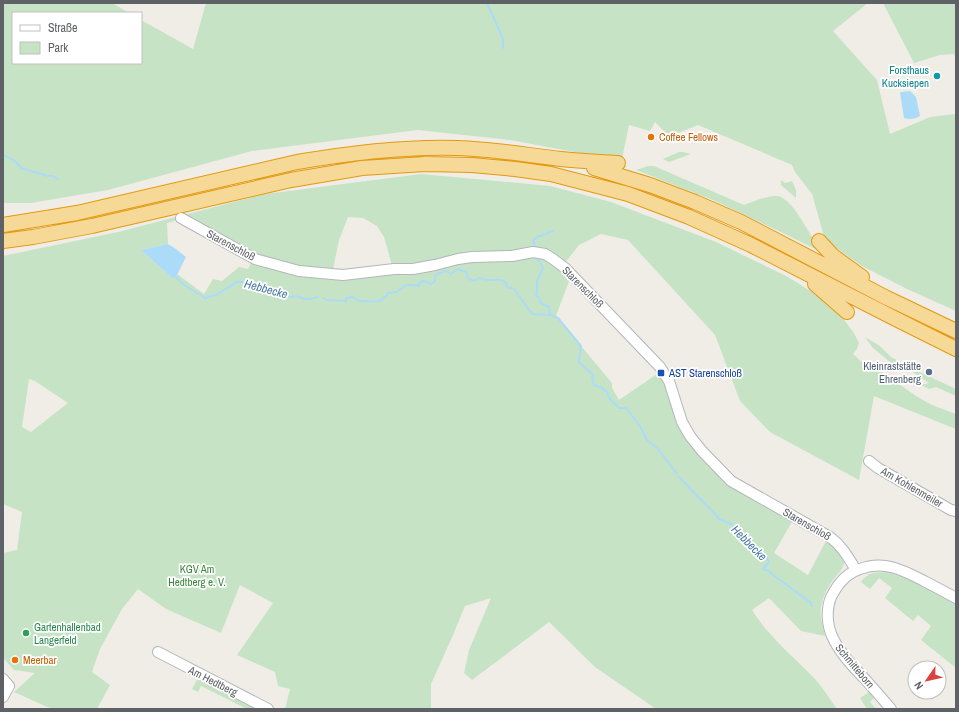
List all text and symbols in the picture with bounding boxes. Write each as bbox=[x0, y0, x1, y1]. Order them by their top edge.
legend bbox=[12, 12, 142, 64]
text: Straße bbox=[48, 20, 78, 36]
text: Park bbox=[48, 40, 68, 56]
place label: Forsthaus Kucksiepen bbox=[882, 63, 929, 90]
marker: Forsthaus Kucksiepen bbox=[932, 71, 942, 81]
place label: Coffee Fellows bbox=[659, 130, 719, 144]
marker: Coffee Fellows bbox=[646, 132, 656, 142]
street label: Starenschloß bbox=[204, 226, 258, 264]
street label: Starenschloß bbox=[559, 263, 607, 311]
water label: Hebbecke bbox=[243, 276, 290, 303]
place label: Kleinraststätte Ehrenberg bbox=[863, 359, 921, 386]
place label: AST Starenschloß bbox=[668, 366, 743, 380]
marker: Kleinraststätte Ehrenberg bbox=[924, 367, 934, 377]
marker: AST Starenschloß bbox=[656, 368, 666, 378]
street label: Am Kohlenmeiler bbox=[878, 463, 945, 510]
street label: Starenschloß bbox=[780, 505, 834, 544]
water label: Hebbecke bbox=[728, 522, 771, 565]
park label: KGV Am Hedtberg e. V. bbox=[168, 562, 226, 589]
place label: Gartenhallenbad Langerfeld bbox=[34, 620, 101, 647]
marker: Gartenhallenbad Langerfeld bbox=[21, 628, 31, 638]
street label: Schmitteborn bbox=[832, 641, 878, 691]
place label: Meerbar bbox=[23, 653, 57, 667]
marker: Meerbar bbox=[10, 655, 20, 665]
north arrow bbox=[907, 660, 947, 700]
street label: Am Hedtberg bbox=[185, 662, 240, 699]
text: N bbox=[911, 679, 926, 692]

